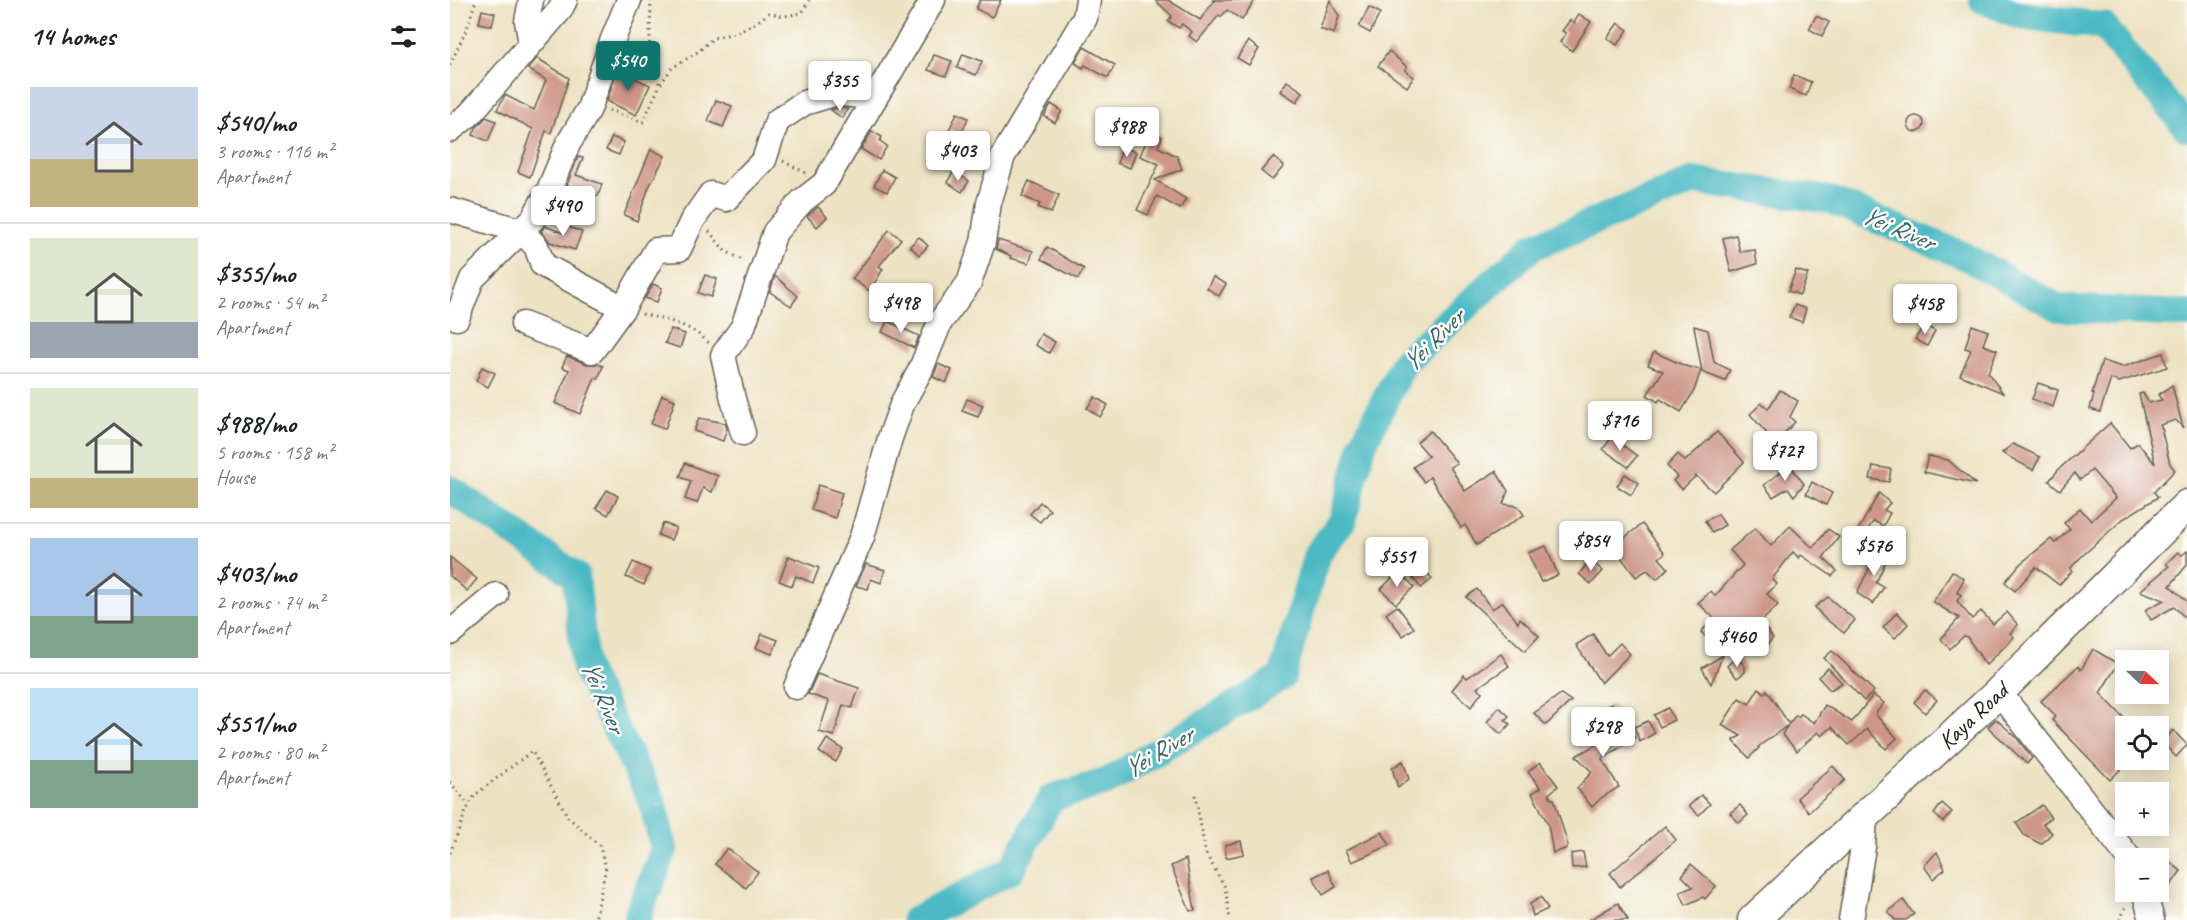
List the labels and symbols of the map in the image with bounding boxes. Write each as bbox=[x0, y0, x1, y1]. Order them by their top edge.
pin: $540 bbox=[592, 41, 664, 92]
pin: $355 bbox=[804, 61, 876, 112]
pin: $988 bbox=[1091, 107, 1163, 158]
pin: $403 bbox=[922, 131, 994, 182]
pin: $490 bbox=[527, 186, 599, 237]
water label: Yei River bbox=[1857, 198, 1942, 259]
pin: $498 bbox=[865, 283, 937, 334]
pin: $458 bbox=[1889, 284, 1961, 335]
water label: Yei River bbox=[1395, 299, 1474, 378]
pin: $716 bbox=[1584, 401, 1656, 452]
pin: $727 bbox=[1749, 431, 1821, 482]
pin: $854 bbox=[1555, 521, 1627, 572]
pin: $576 bbox=[1838, 526, 1910, 577]
pin: $551 bbox=[1361, 537, 1433, 588]
pin: $460 bbox=[1701, 617, 1773, 668]
north arrow bbox=[2115, 650, 2169, 704]
water label: Yei River bbox=[573, 655, 634, 740]
street label: Kaya Road bbox=[1932, 674, 2017, 756]
pin: $298 bbox=[1567, 707, 1639, 758]
water label: Yei River bbox=[1117, 717, 1202, 786]

